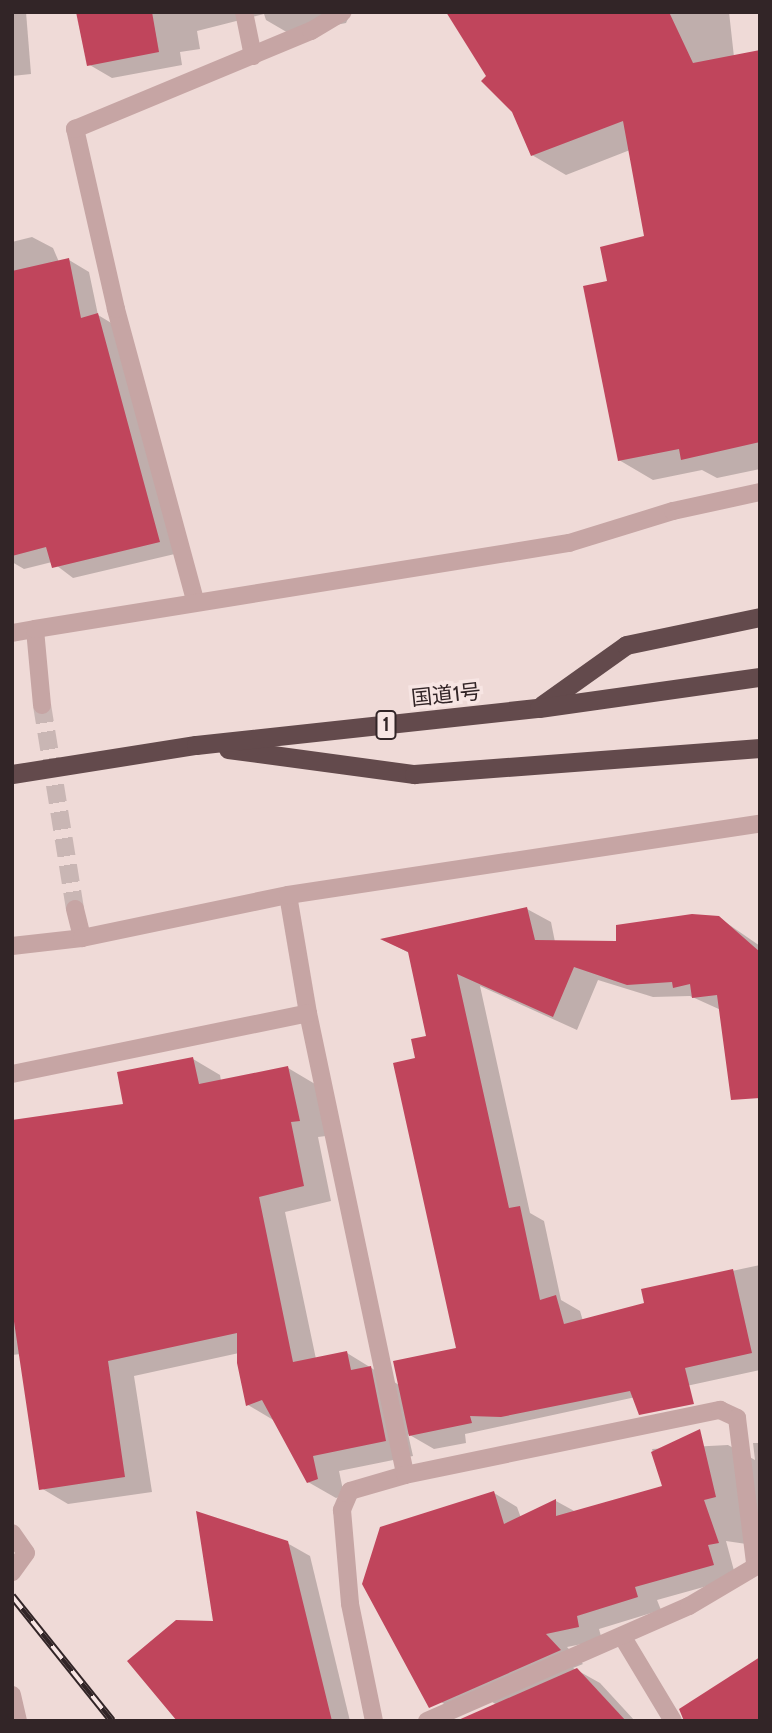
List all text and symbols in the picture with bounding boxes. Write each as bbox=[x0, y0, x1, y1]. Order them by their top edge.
street label: 国道1号 bbox=[410, 679, 482, 711]
road number: 1 bbox=[374, 710, 398, 740]

